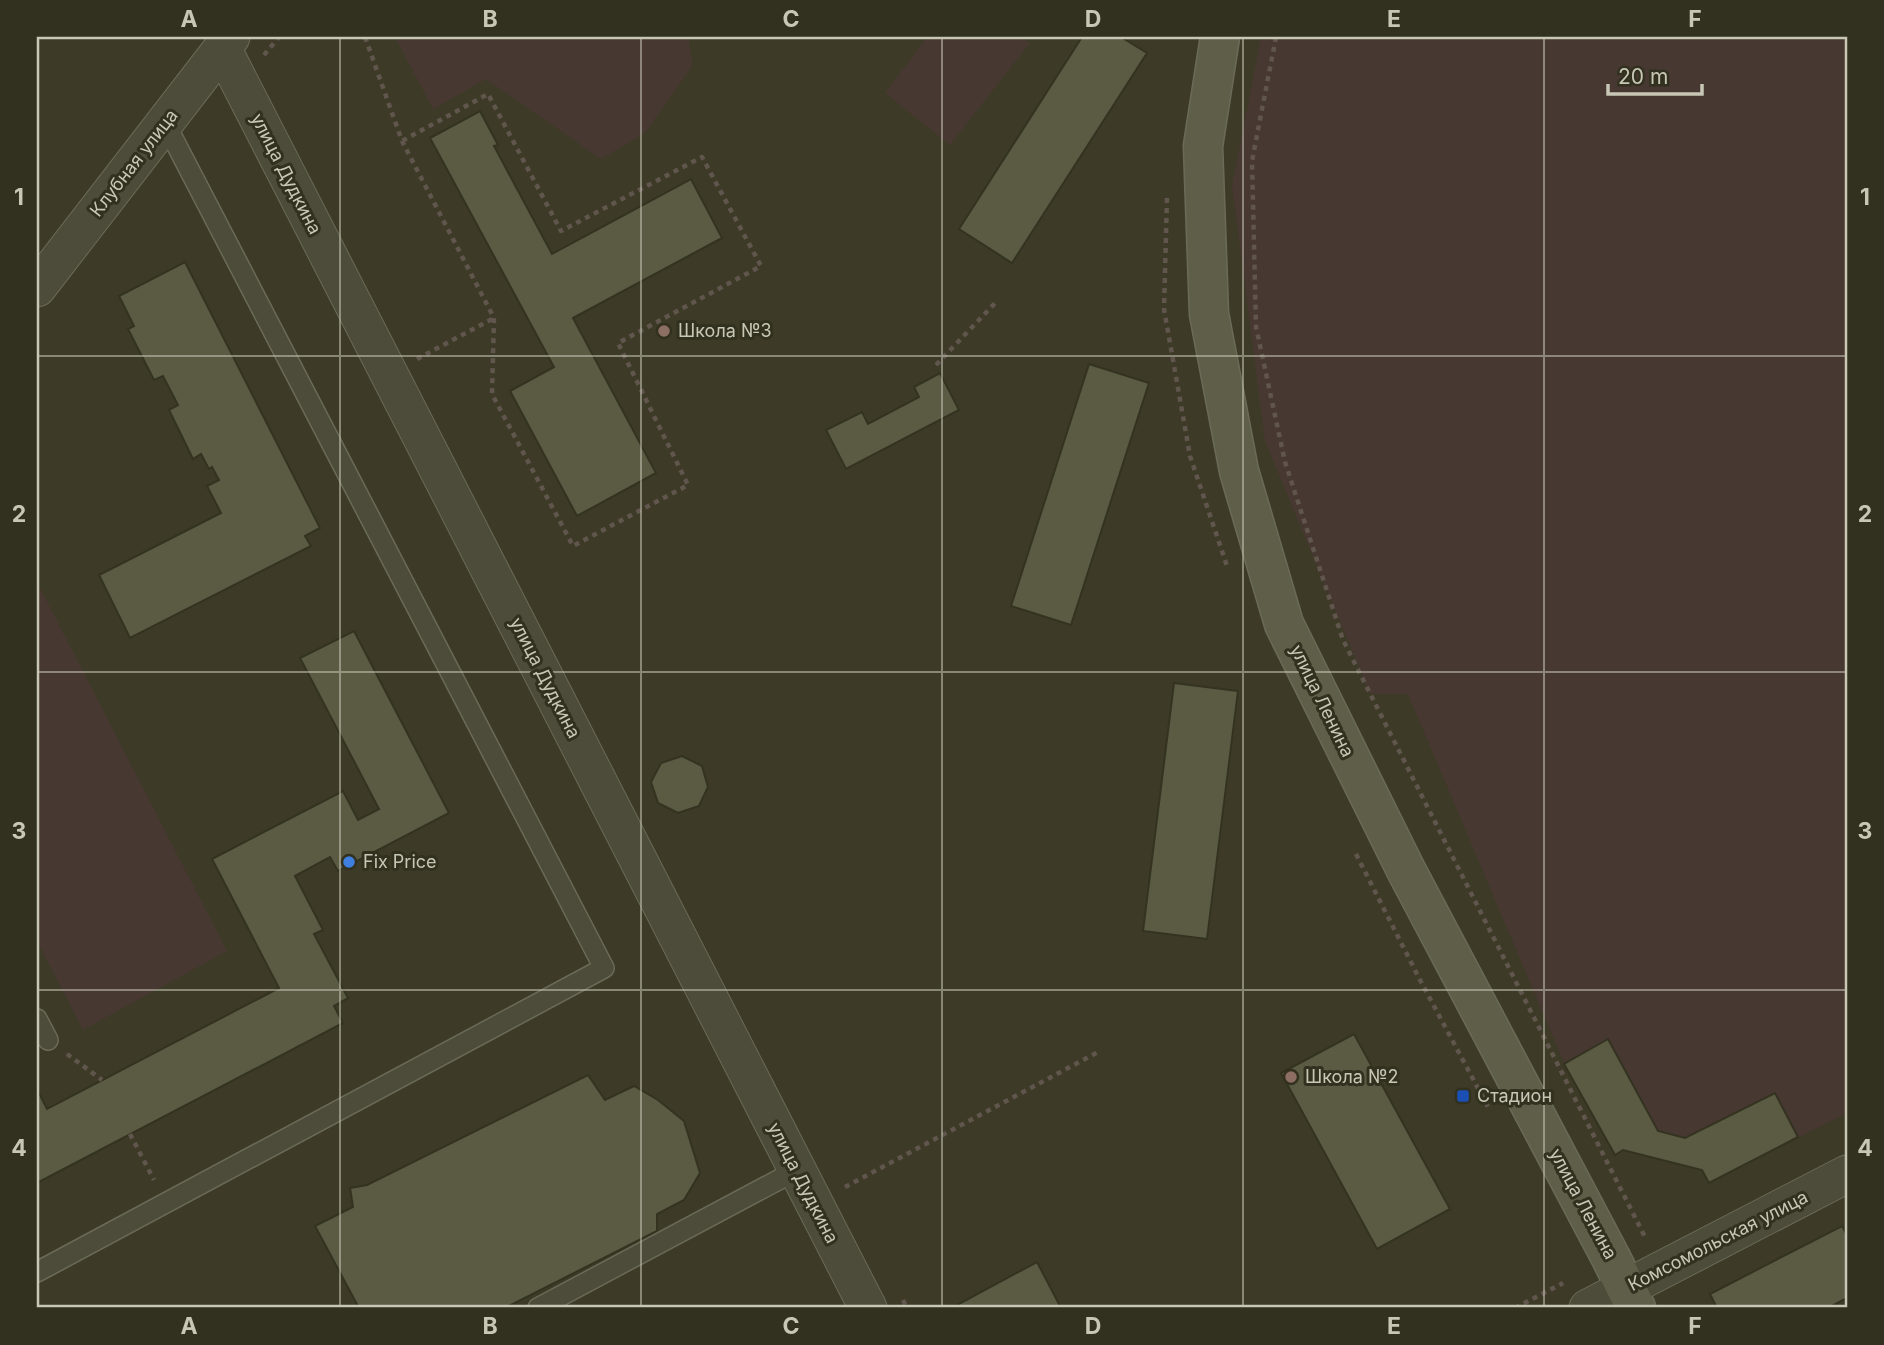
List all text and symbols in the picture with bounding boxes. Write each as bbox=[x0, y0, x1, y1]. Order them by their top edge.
text: A bbox=[180, 5, 198, 33]
text: B bbox=[482, 5, 498, 33]
text: C bbox=[782, 5, 800, 33]
text: D bbox=[1085, 5, 1101, 33]
text: E bbox=[1387, 5, 1401, 33]
text: F bbox=[1688, 5, 1702, 33]
scale bar bbox=[1608, 52, 1702, 96]
text: 20 m bbox=[1618, 64, 1668, 89]
street label: Клубная улица bbox=[85, 105, 182, 220]
street label: улица Дудкина bbox=[247, 110, 326, 238]
text: 1 bbox=[14, 183, 24, 211]
text: 1 bbox=[1860, 183, 1870, 211]
place label: Школа №3 bbox=[678, 320, 772, 341]
marker: Школа №3 bbox=[656, 323, 672, 339]
text: 2 bbox=[12, 500, 26, 528]
text: 2 bbox=[1858, 500, 1872, 528]
street label: улица Дудкина bbox=[506, 614, 585, 742]
street label: улица Ленина bbox=[1286, 641, 1359, 760]
text: 3 bbox=[12, 817, 26, 845]
text: 3 bbox=[1858, 817, 1872, 845]
place label: Fix Price bbox=[363, 851, 437, 872]
marker: Fix Price bbox=[341, 854, 357, 870]
place label: Школа №2 bbox=[1305, 1066, 1399, 1087]
marker: Школа №2 bbox=[1283, 1069, 1299, 1085]
place label: Стадион bbox=[1477, 1085, 1552, 1106]
marker: Стадион bbox=[1455, 1088, 1471, 1104]
street label: улица Дудкина bbox=[764, 1119, 843, 1247]
text: 4 bbox=[11, 1134, 27, 1162]
text: 4 bbox=[1857, 1134, 1873, 1162]
street label: улица Ленина bbox=[1545, 1145, 1621, 1263]
street label: Комсомольская улица bbox=[1625, 1186, 1811, 1295]
text: A bbox=[180, 1312, 198, 1340]
text: B bbox=[482, 1312, 498, 1340]
text: C bbox=[782, 1312, 800, 1340]
text: D bbox=[1085, 1312, 1101, 1340]
text: E bbox=[1387, 1312, 1401, 1340]
text: F bbox=[1688, 1312, 1702, 1340]

